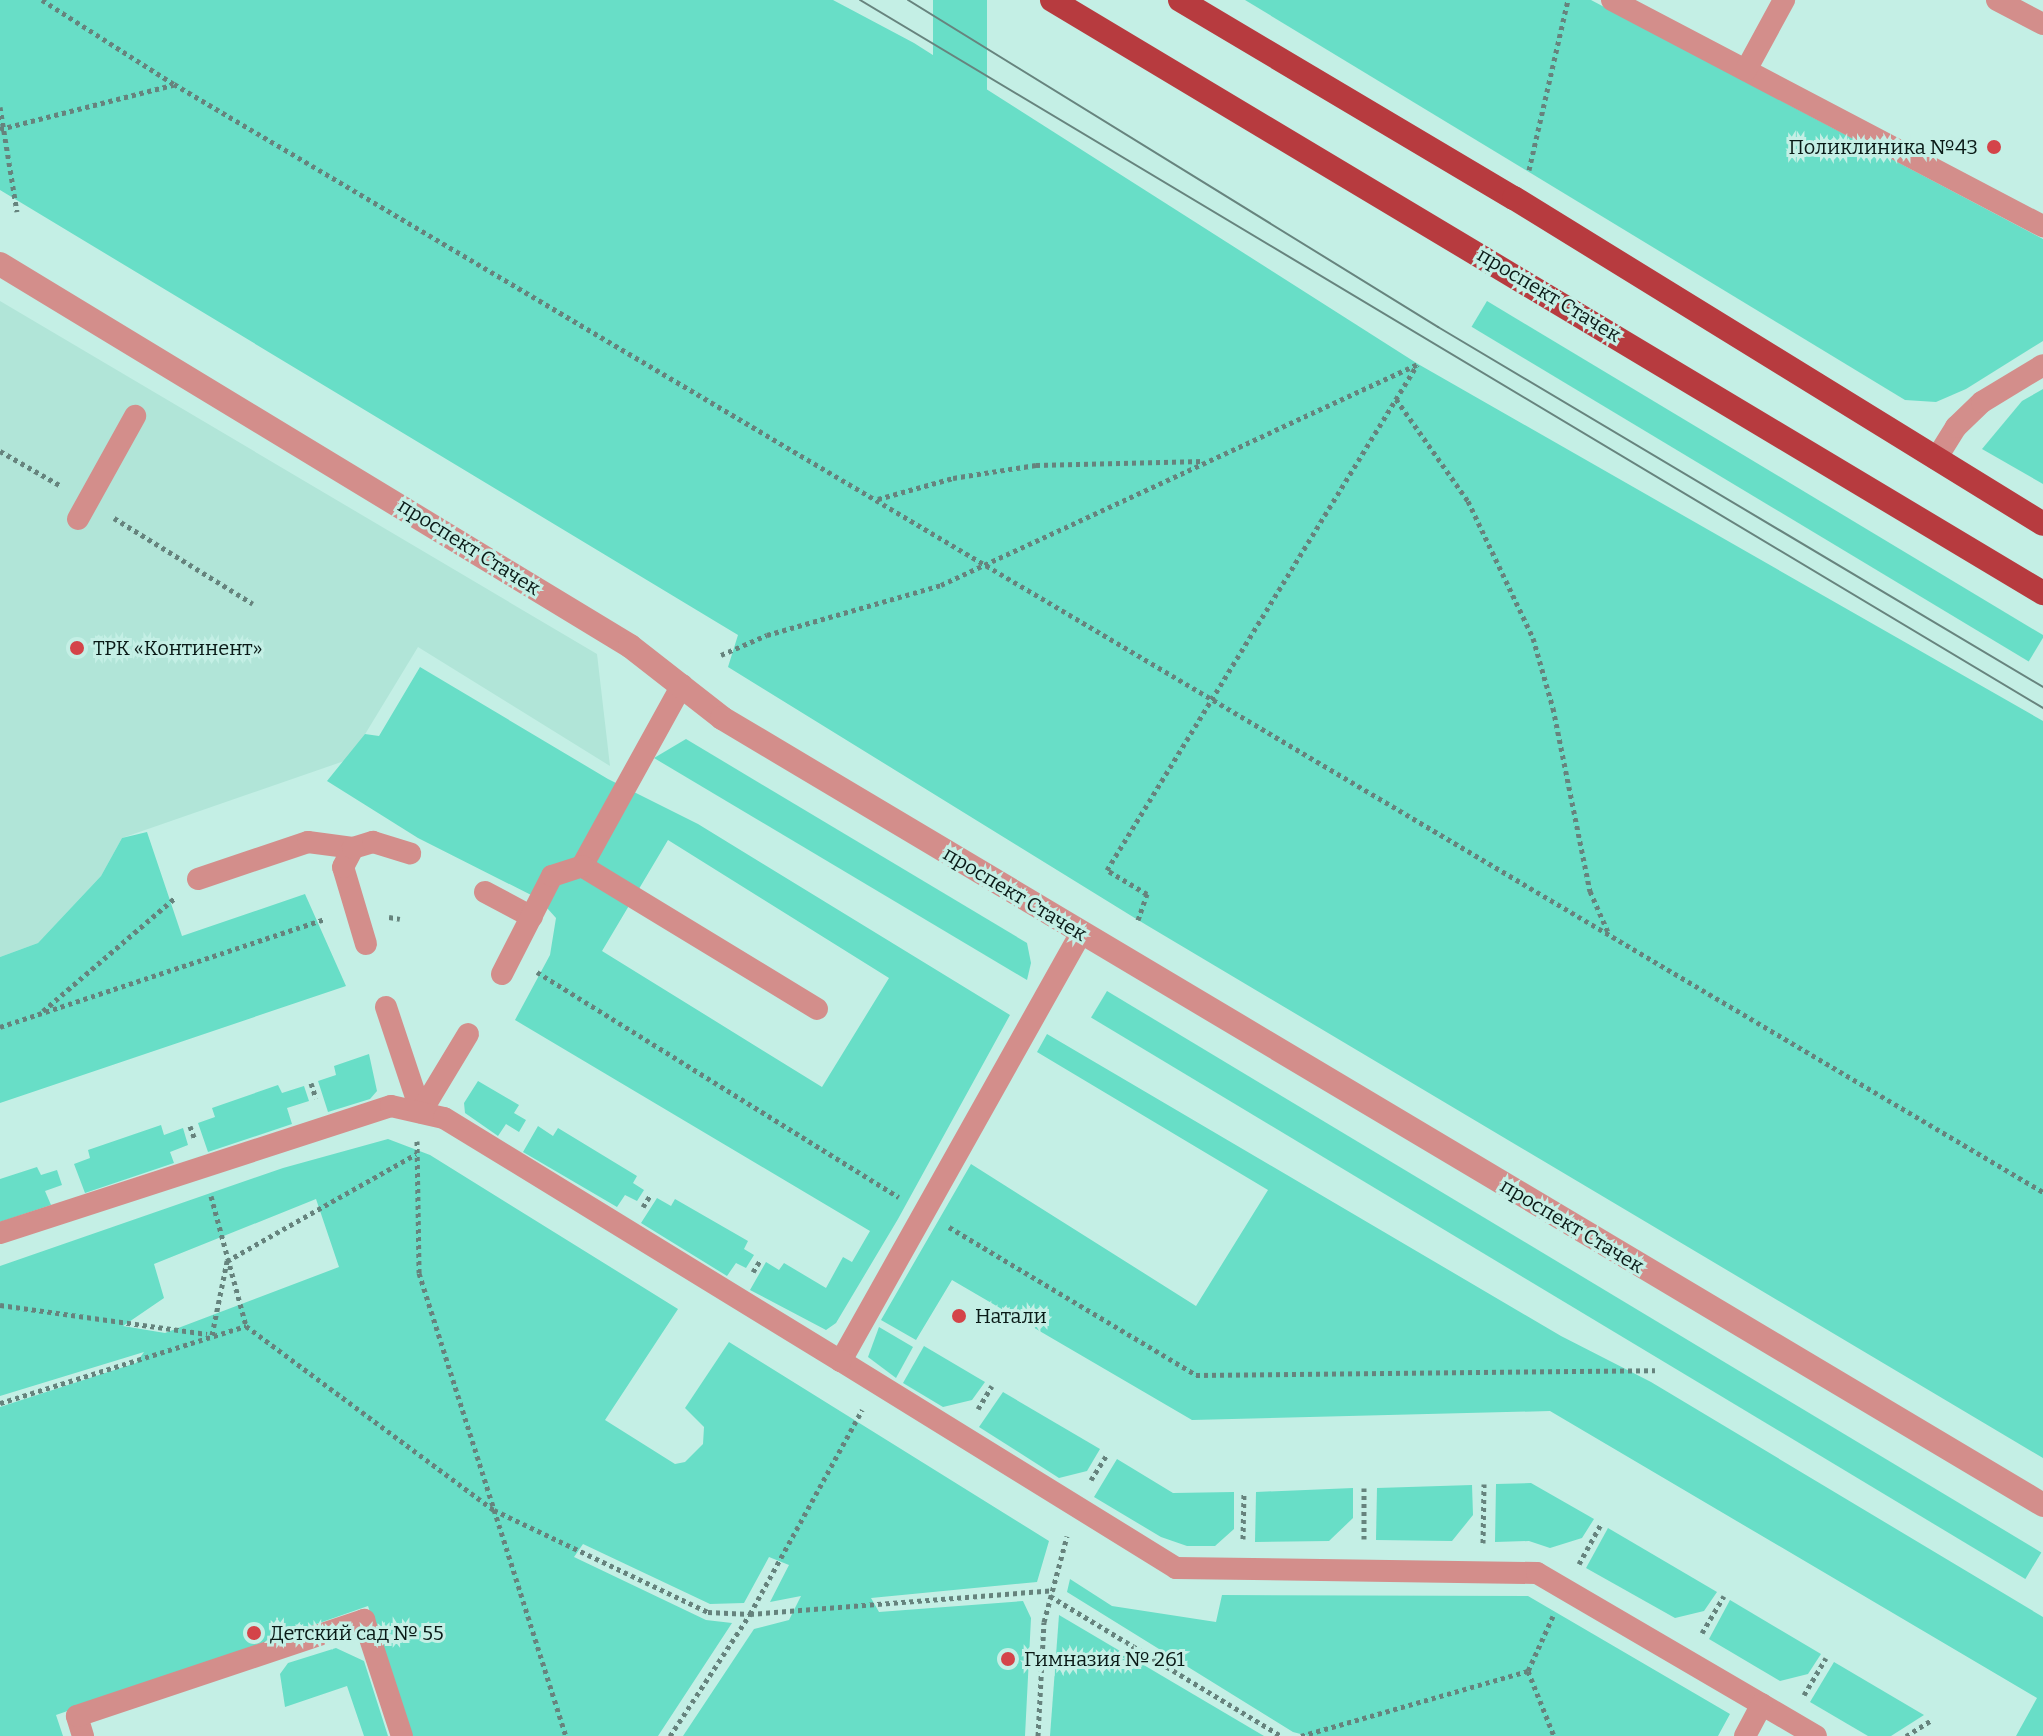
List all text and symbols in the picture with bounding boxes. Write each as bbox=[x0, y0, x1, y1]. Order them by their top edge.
place label: Поликлиника №43 bbox=[1789, 135, 1978, 159]
marker: Поликлиника №43 bbox=[1985, 138, 2003, 156]
street label: проспект Стачек bbox=[1473, 243, 1625, 347]
street label: проспект Стачек bbox=[393, 494, 545, 600]
place label: ТРК «Континент» bbox=[93, 636, 263, 660]
marker: ТРК «Континент» bbox=[68, 639, 86, 657]
street label: проспект Стачек bbox=[939, 842, 1091, 946]
street label: проспект Стачек bbox=[1496, 1174, 1648, 1278]
place label: Натали bbox=[975, 1304, 1047, 1328]
marker: Натали bbox=[950, 1307, 968, 1325]
place label: Детский сад № 55 bbox=[270, 1621, 444, 1645]
marker: Детский сад № 55 bbox=[245, 1624, 263, 1642]
place label: Гимназия № 261 bbox=[1024, 1647, 1185, 1671]
marker: Гимназия № 261 bbox=[999, 1650, 1017, 1668]

